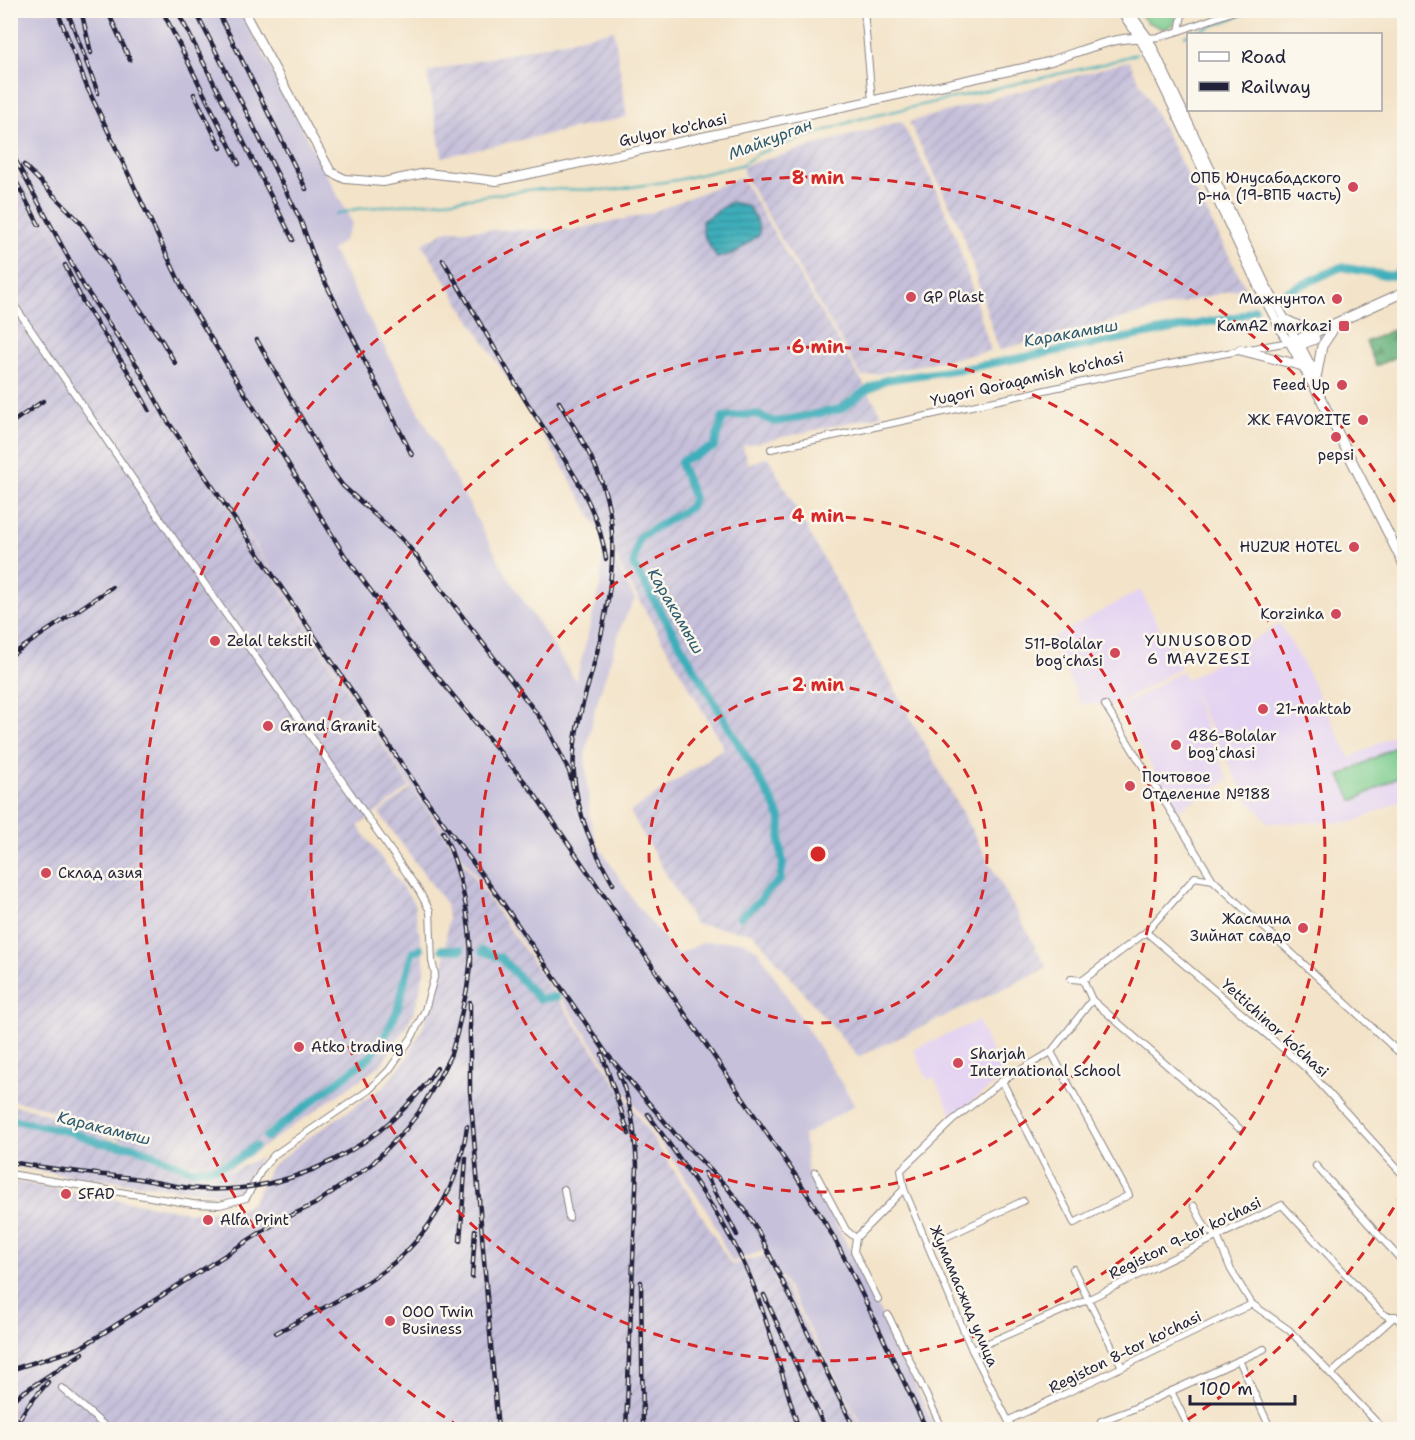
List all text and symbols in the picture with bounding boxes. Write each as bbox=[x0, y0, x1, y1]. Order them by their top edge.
legend bbox=[1187, 33, 1382, 111]
text: Road bbox=[1241, 45, 1286, 69]
text: Railway bbox=[1241, 75, 1311, 99]
street label: Gulyor ko'chasi bbox=[617, 109, 729, 151]
water label: Майкурган bbox=[725, 113, 815, 165]
text: 8 min bbox=[792, 166, 844, 190]
place label: ОПБ Юнусабадского р-на (19-ВПБ часть) bbox=[1190, 168, 1341, 205]
marker: ОПБ Юнусабадского р-на (19-ВПБ часть) bbox=[1346, 180, 1360, 194]
place label: GP Plast bbox=[923, 287, 984, 307]
place label: Мажнунтол bbox=[1239, 289, 1326, 309]
marker: GP Plast bbox=[904, 290, 918, 304]
marker: Мажнунтол bbox=[1330, 292, 1344, 306]
water label: Каракамыш bbox=[1022, 314, 1120, 352]
place label: KamAZ markazi bbox=[1217, 316, 1332, 336]
marker: KamAZ markazi bbox=[1337, 319, 1351, 333]
text: 6 min bbox=[792, 335, 844, 359]
street label: Yuqori Qoraqamish ko'chasi bbox=[928, 347, 1126, 411]
place label: Feed Up bbox=[1272, 375, 1330, 395]
marker: Feed Up bbox=[1335, 378, 1349, 392]
place label: ЖК FAVORITE bbox=[1248, 410, 1351, 430]
marker: ЖК FAVORITE bbox=[1356, 413, 1370, 427]
marker: pepsi bbox=[1329, 430, 1343, 444]
place label: pepsi bbox=[1318, 445, 1354, 465]
text: 4 min bbox=[792, 504, 844, 528]
place label: HUZUR HOTEL bbox=[1239, 537, 1342, 557]
marker: HUZUR HOTEL bbox=[1347, 540, 1361, 554]
water label: Каракамыш bbox=[643, 564, 709, 658]
place label: Korzinka bbox=[1260, 604, 1325, 624]
marker: Korzinka bbox=[1329, 607, 1343, 621]
district label: YUNUSOBOD 6 MAVZESI bbox=[1145, 630, 1253, 669]
place label: Zelal tekstil bbox=[227, 631, 313, 651]
marker: Zelal tekstil bbox=[208, 634, 222, 648]
place label: 511-Bolalar bogʻchasi bbox=[1025, 634, 1103, 671]
marker: 511-Bolalar bogʻchasi bbox=[1108, 646, 1122, 660]
text: 2 min bbox=[792, 673, 844, 697]
place label: 21-maktab bbox=[1275, 699, 1351, 719]
marker: 21-maktab bbox=[1256, 702, 1270, 716]
place label: Grand Granit bbox=[280, 716, 377, 736]
marker: Grand Granit bbox=[261, 719, 275, 733]
place label: 486-Bolalar bogʻchasi bbox=[1188, 726, 1277, 763]
marker: 486-Bolalar bogʻchasi bbox=[1169, 738, 1183, 752]
place label: Почтовое Отделение №188 bbox=[1142, 767, 1271, 804]
marker: Почтовое Отделение №188 bbox=[1123, 779, 1137, 793]
centre of rings bbox=[808, 844, 828, 864]
place label: Склад азия bbox=[58, 863, 142, 883]
marker: Склад азия bbox=[39, 866, 53, 880]
place label: Жасмина Зийнат савдо bbox=[1190, 909, 1292, 946]
marker: Жасмина Зийнат савдо bbox=[1296, 921, 1310, 935]
street label: Yettichinor ko‘chasi bbox=[1217, 974, 1333, 1082]
place label: Atko trading bbox=[311, 1037, 404, 1057]
marker: Atko trading bbox=[292, 1040, 306, 1054]
place label: Sharjah International School bbox=[970, 1044, 1121, 1081]
marker: Sharjah International School bbox=[951, 1056, 965, 1070]
water label: Каракамыш bbox=[55, 1106, 153, 1150]
place label: SFAD bbox=[78, 1184, 115, 1204]
marker: SFAD bbox=[59, 1187, 73, 1201]
street label: Registon 9-tor ko'chasi bbox=[1105, 1192, 1265, 1284]
place label: Alfa Print bbox=[220, 1210, 289, 1230]
marker: Alfa Print bbox=[201, 1213, 215, 1227]
street label: Жумамасжид улица bbox=[925, 1222, 1003, 1370]
place label: ООО Twin Business bbox=[402, 1302, 473, 1339]
street label: Registon 8-tor ko'chasi bbox=[1045, 1306, 1205, 1398]
marker: ООО Twin Business bbox=[383, 1314, 397, 1328]
scale bar bbox=[1190, 1368, 1295, 1406]
text: 100 m bbox=[1199, 1377, 1253, 1401]

